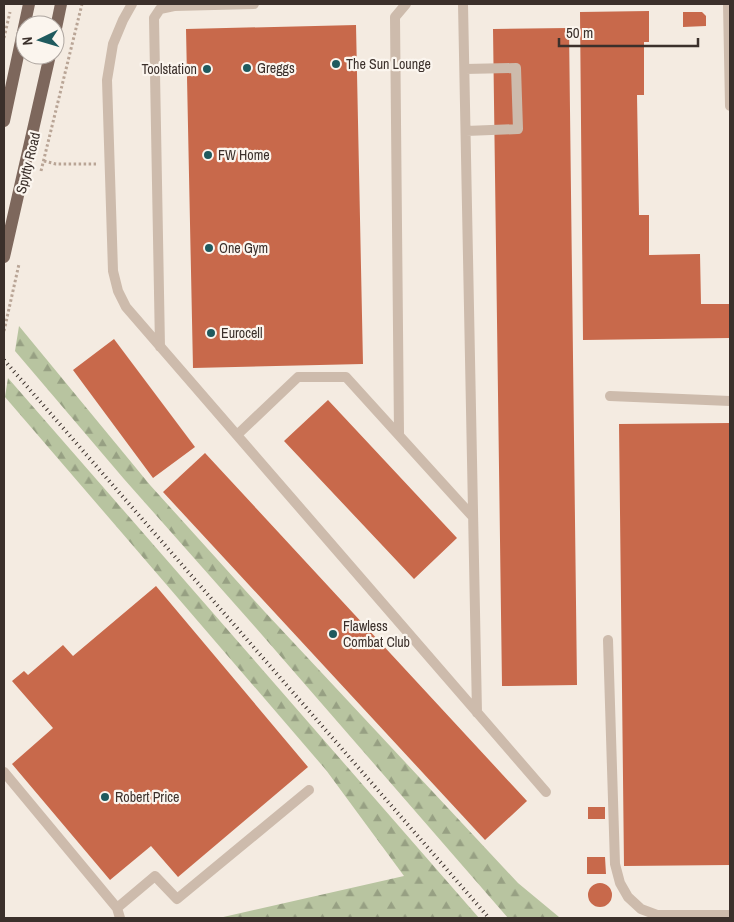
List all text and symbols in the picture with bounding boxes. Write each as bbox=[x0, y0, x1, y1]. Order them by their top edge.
north arrow bbox=[15, 15, 65, 65]
scale bar bbox=[559, 15, 698, 47]
text: 50 m bbox=[566, 22, 593, 43]
text: N bbox=[18, 36, 36, 46]
place label: The Sun Lounge bbox=[346, 55, 431, 73]
marker: The Sun Lounge bbox=[330, 58, 342, 70]
place label: Greggs bbox=[257, 59, 295, 77]
place label: Toolstation bbox=[141, 60, 197, 78]
marker: Greggs bbox=[241, 62, 253, 74]
marker: Toolstation bbox=[201, 63, 213, 75]
street label: Spytty Road bbox=[12, 130, 44, 196]
place label: FW Home bbox=[218, 146, 270, 164]
marker: FW Home bbox=[202, 149, 214, 161]
place label: One Gym bbox=[219, 239, 268, 257]
marker: One Gym bbox=[203, 242, 215, 254]
place label: Eurocell bbox=[221, 324, 262, 342]
marker: Eurocell bbox=[205, 327, 217, 339]
place label: Flawless Combat Club bbox=[343, 617, 410, 651]
marker: Flawless Combat Club bbox=[327, 628, 339, 640]
place label: Robert Price bbox=[115, 788, 179, 806]
marker: Robert Price bbox=[99, 791, 111, 803]

